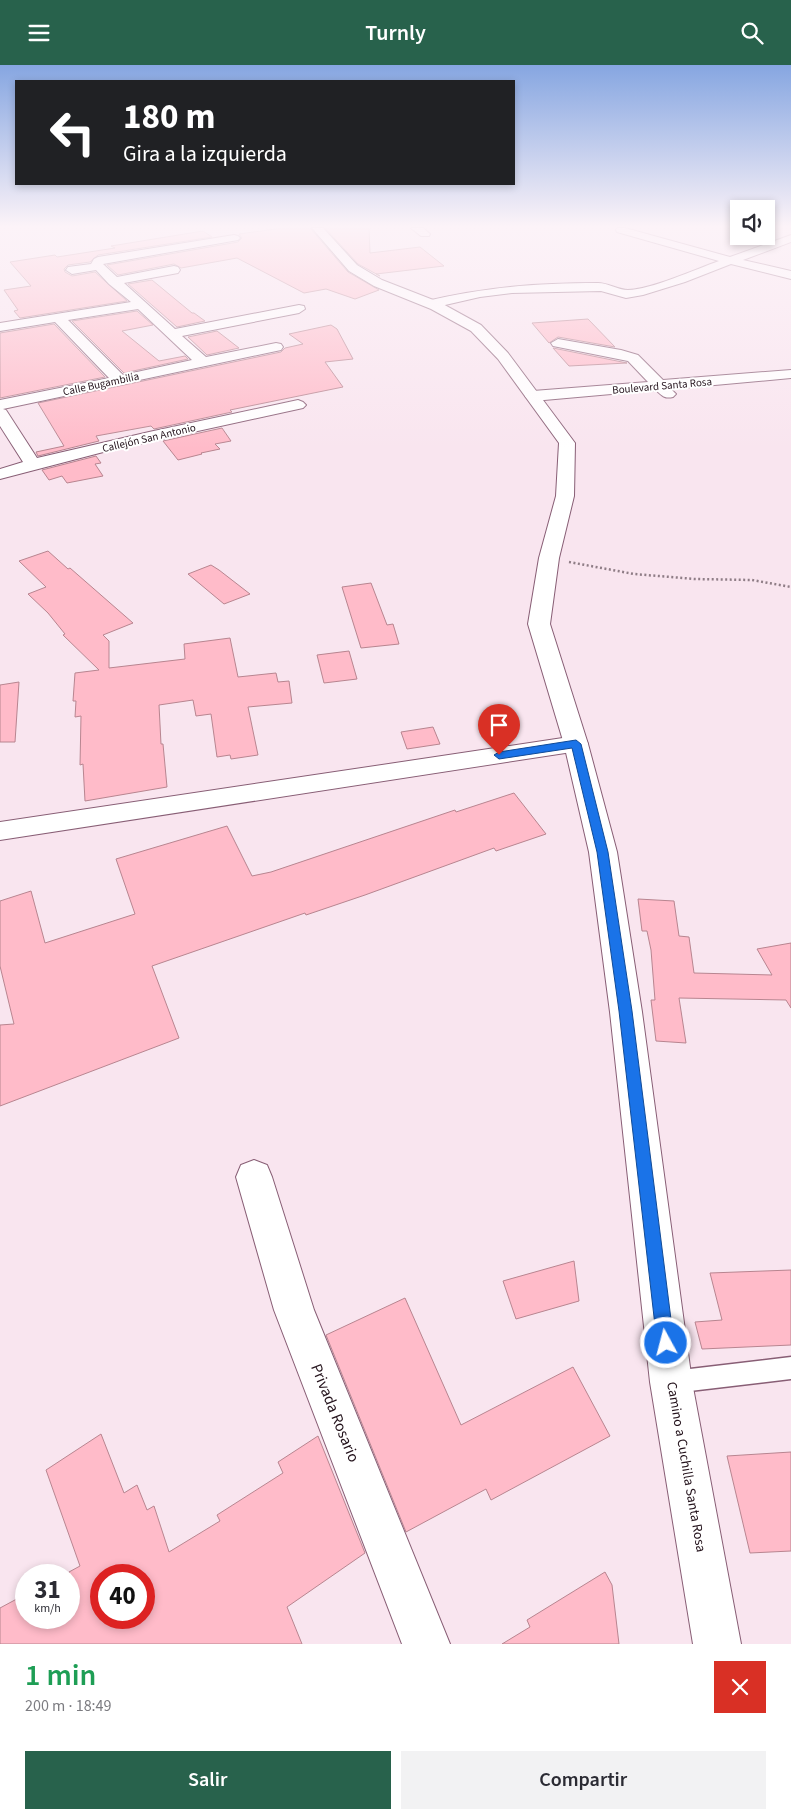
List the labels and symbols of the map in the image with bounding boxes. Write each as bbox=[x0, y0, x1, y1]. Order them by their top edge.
street label: Calle Bugambilia bbox=[62, 369, 140, 399]
street label: Boulevard Santa Rosa bbox=[611, 374, 713, 398]
street label: Callejón San Antonio bbox=[101, 420, 197, 456]
pin bbox=[478, 704, 520, 755]
position arrow bbox=[639, 1316, 691, 1368]
street label: Privada Rosario bbox=[305, 1360, 365, 1466]
street label: Camino a Cuchilla Santa Rosa bbox=[661, 1380, 711, 1554]
speed limit sign: 40 bbox=[90, 1564, 155, 1629]

